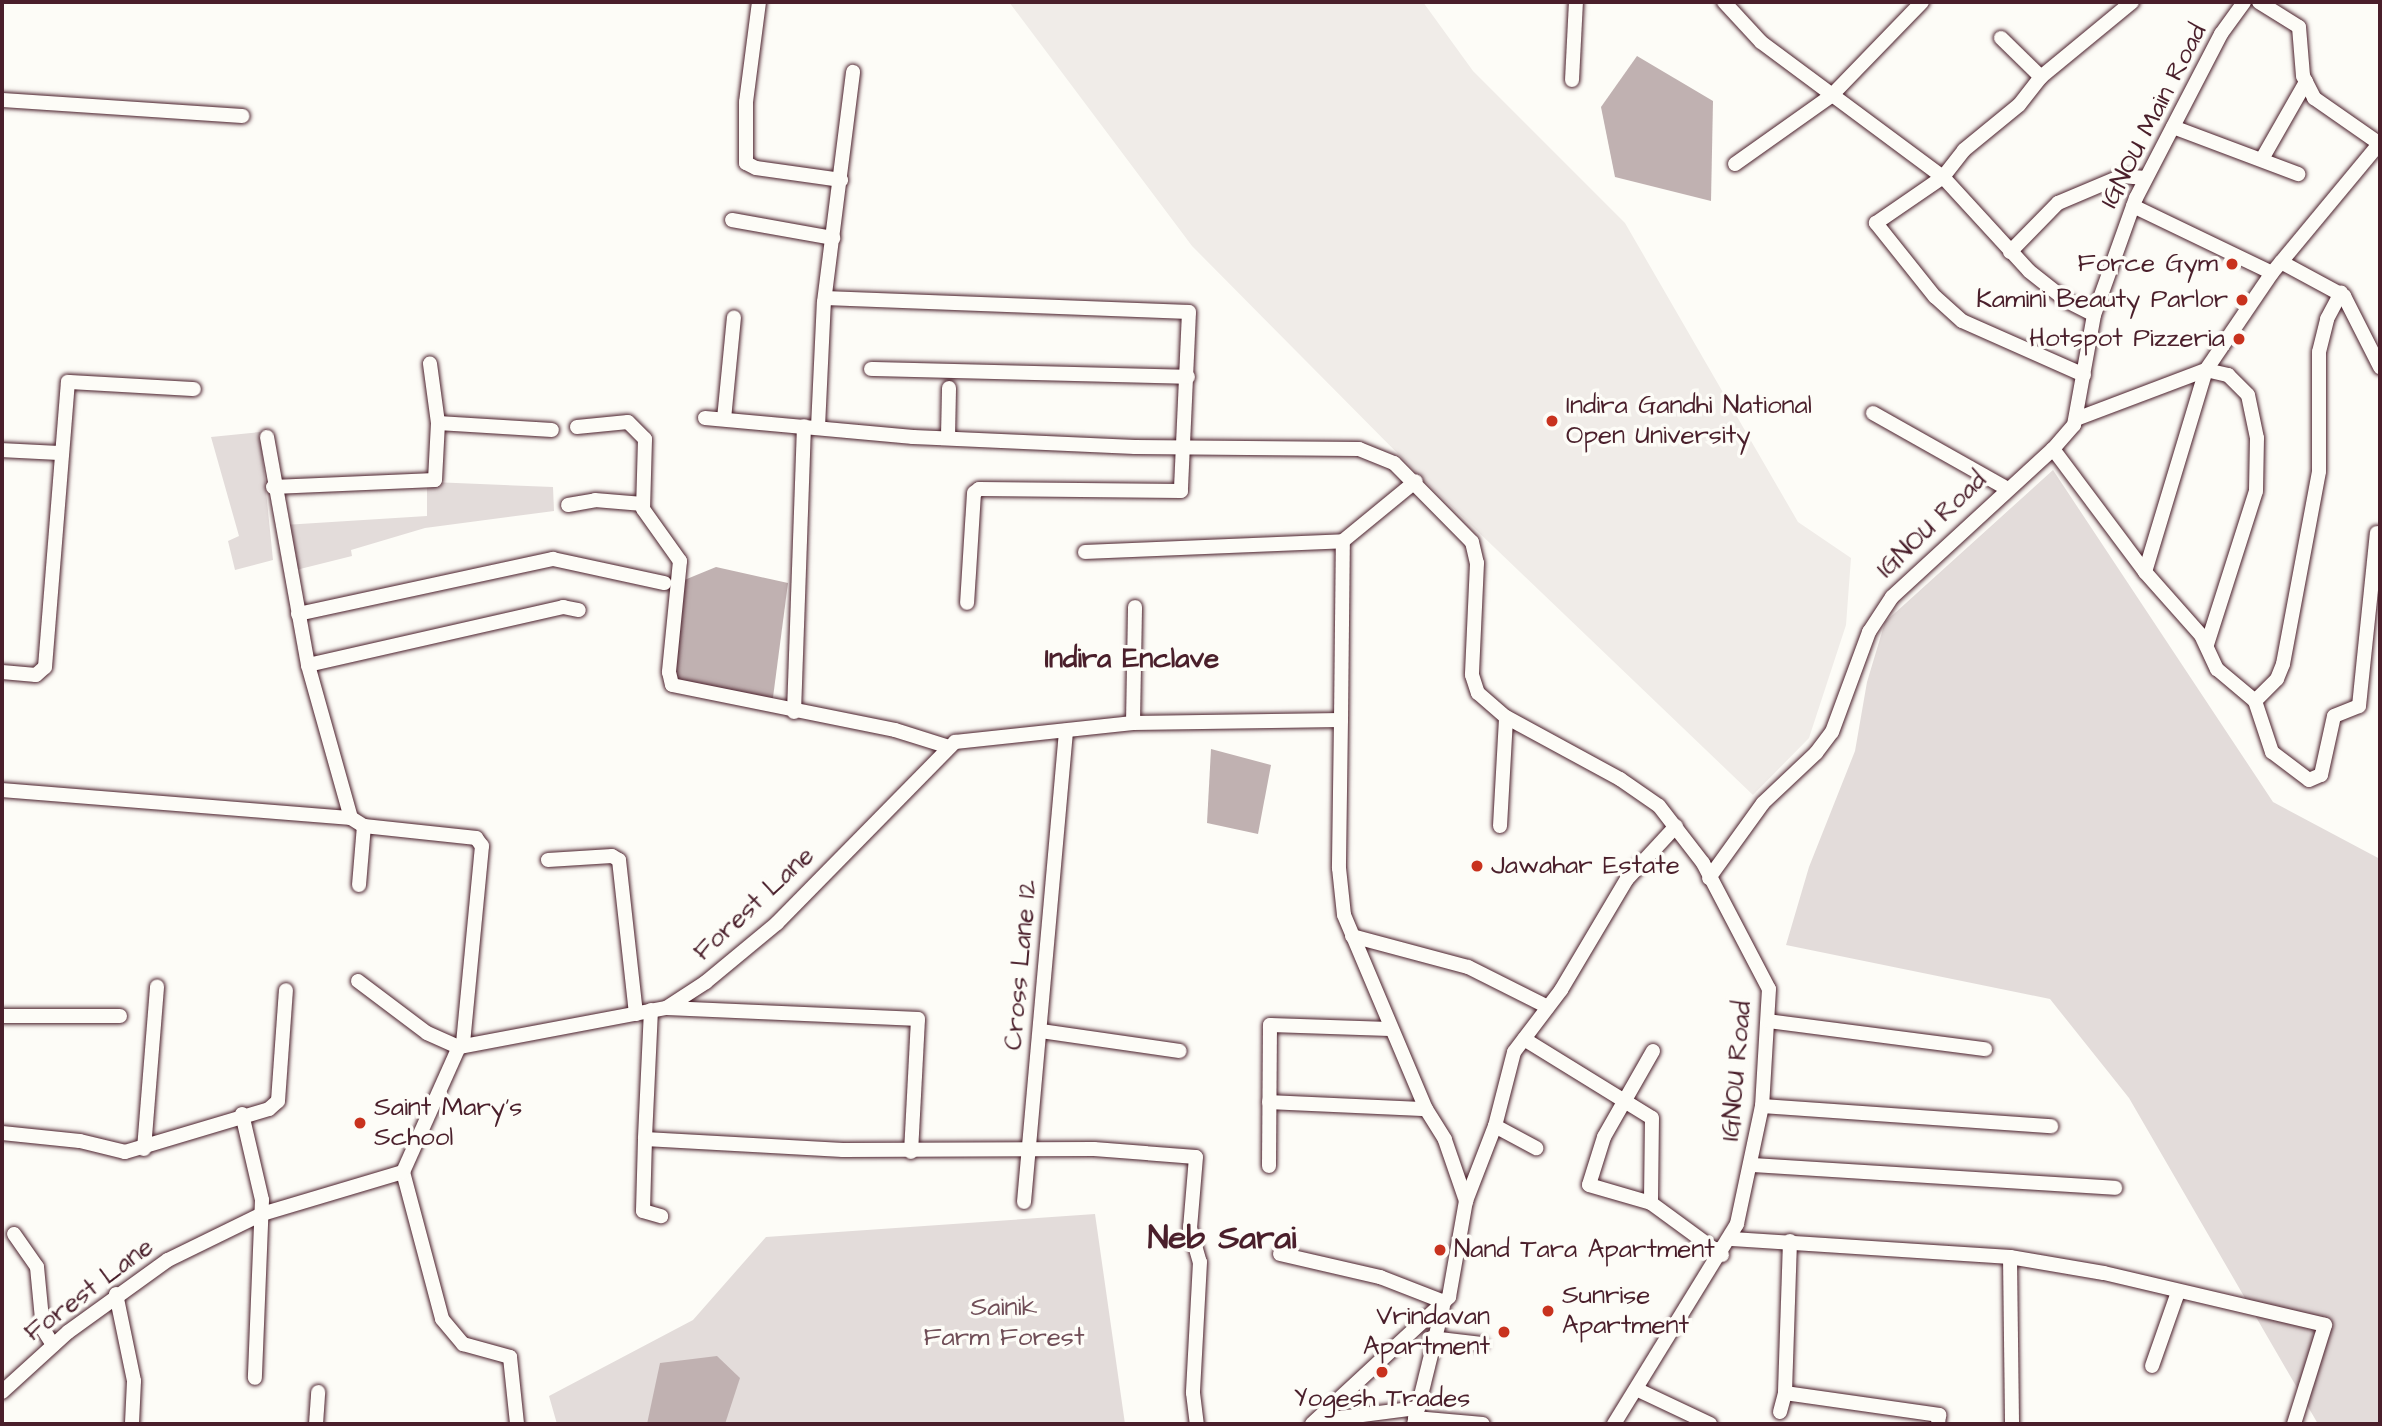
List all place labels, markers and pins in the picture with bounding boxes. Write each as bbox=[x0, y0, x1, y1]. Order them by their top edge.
place label: Force Gym bbox=[2078, 248, 2218, 280]
marker: Force Gym bbox=[2224, 256, 2240, 272]
place label: Kamini Beauty Parlor bbox=[1976, 284, 2228, 316]
marker: Kamini Beauty Parlor bbox=[2234, 292, 2250, 308]
place label: Hotspot Pizzeria bbox=[2029, 323, 2225, 355]
marker: Hotspot Pizzeria bbox=[2231, 331, 2247, 347]
place label: Indira Gandhi National Open University bbox=[1566, 390, 1812, 452]
marker: Indira Gandhi National Open University bbox=[1544, 413, 1560, 429]
place label: Jawahar Estate bbox=[1491, 850, 1680, 882]
marker: Jawahar Estate bbox=[1469, 858, 1485, 874]
place label: Saint Mary's School bbox=[374, 1092, 522, 1154]
marker: Saint Mary's School bbox=[352, 1115, 368, 1131]
place label: Nand Tara Apartment bbox=[1454, 1234, 1715, 1266]
marker: Nand Tara Apartment bbox=[1432, 1242, 1448, 1258]
place label: Sunrise Apartment bbox=[1562, 1280, 1689, 1342]
place label: Vrindavan Apartment bbox=[1363, 1301, 1490, 1362]
marker: Sunrise Apartment bbox=[1540, 1303, 1556, 1319]
marker: Vrindavan Apartment bbox=[1496, 1324, 1512, 1340]
marker: Yogesh Trades bbox=[1374, 1364, 1390, 1380]
place label: Yogesh Trades bbox=[1294, 1383, 1470, 1415]

